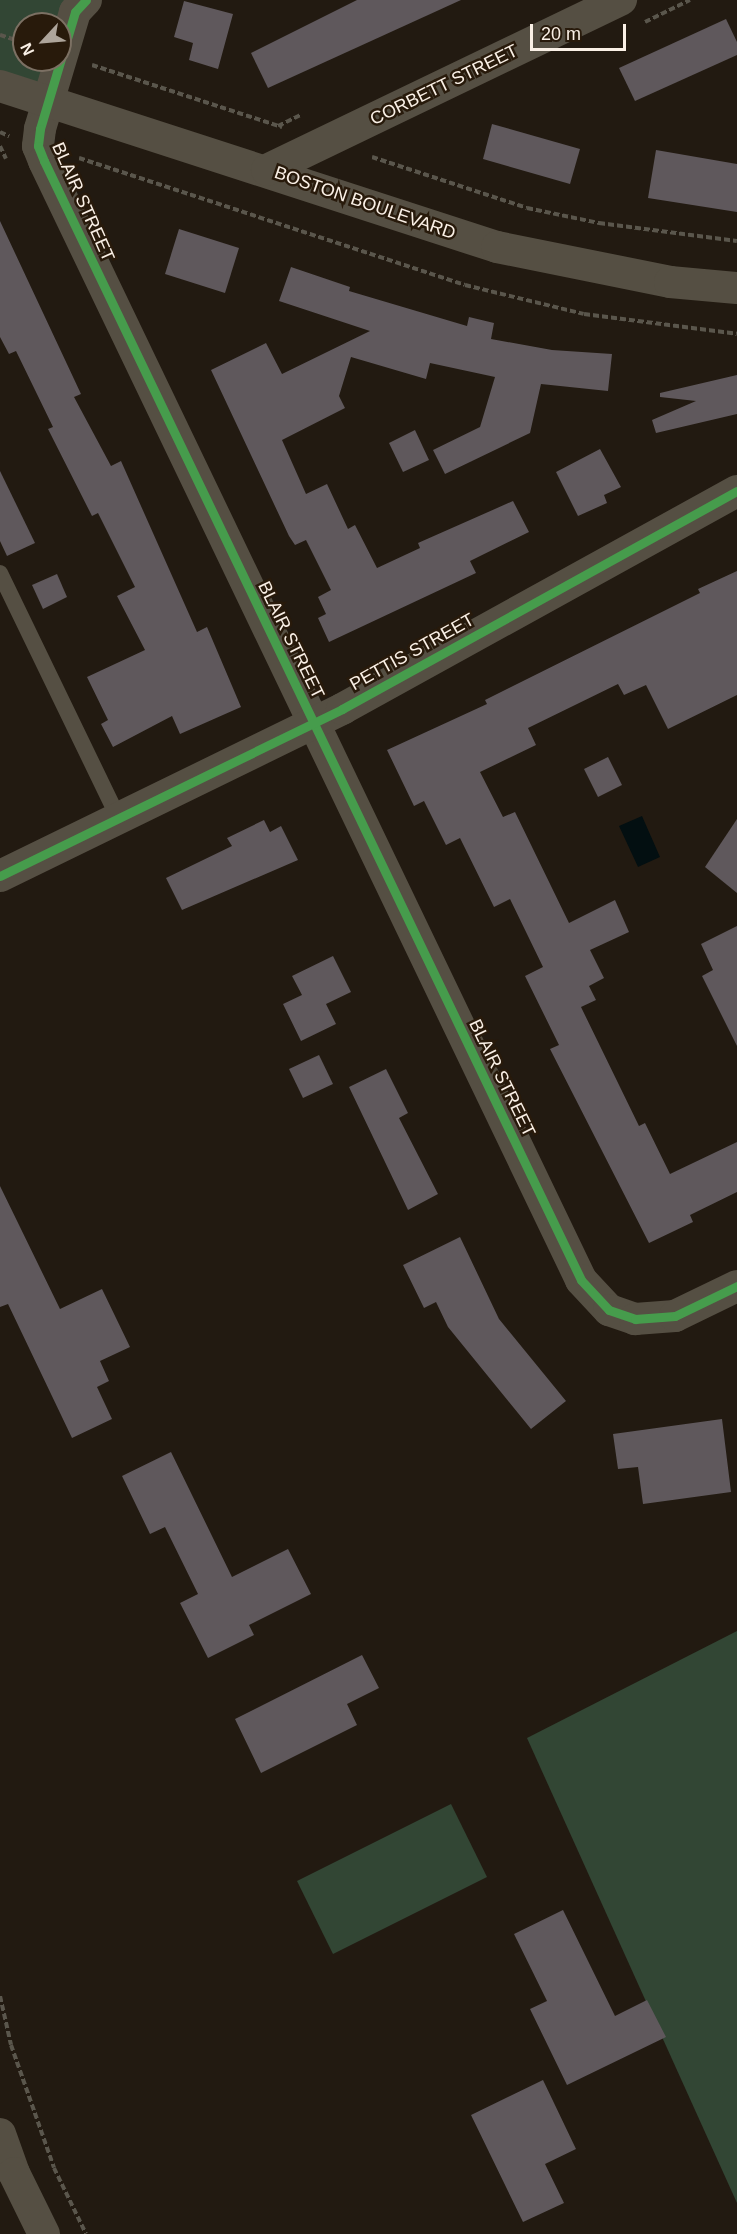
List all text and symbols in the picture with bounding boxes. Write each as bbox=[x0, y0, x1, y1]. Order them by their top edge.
north arrow bbox=[12, 12, 72, 72]
scale bar bbox=[533, 12, 629, 50]
text: 20 m bbox=[541, 24, 581, 44]
text: N bbox=[17, 40, 37, 58]
street label: CORBETT STREET bbox=[366, 40, 522, 130]
street label: BLAIR STREET bbox=[47, 139, 119, 265]
street label: BOSTON BOULEVARD bbox=[271, 162, 459, 244]
street label: BLAIR STREET bbox=[253, 578, 329, 702]
street label: PETTIS STREET bbox=[346, 609, 478, 695]
street label: BLAIR STREET bbox=[464, 1016, 540, 1140]

